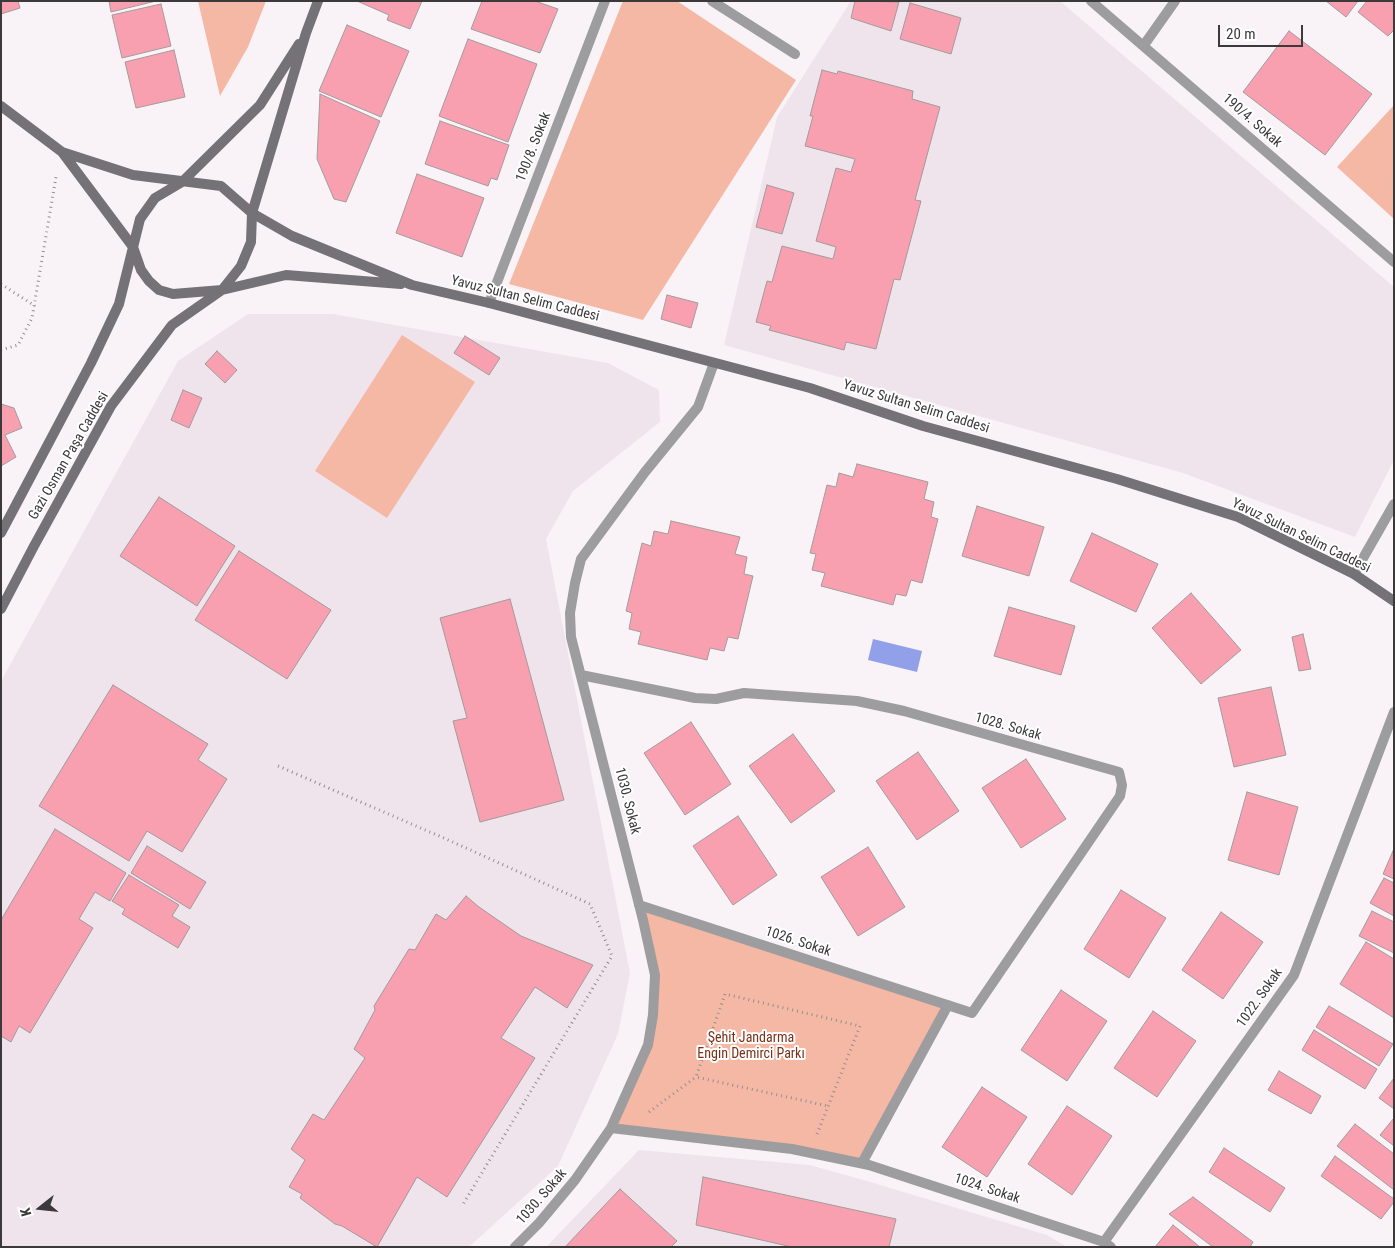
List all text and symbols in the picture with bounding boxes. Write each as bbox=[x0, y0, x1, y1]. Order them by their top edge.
scale bar bbox=[1220, 15, 1305, 47]
text: 20 m bbox=[1226, 25, 1256, 43]
street label: 190/4. Sokak bbox=[1219, 91, 1285, 151]
street label: 190/8. Sokak bbox=[513, 110, 555, 184]
street label: Yavuz Sultan Selim Caddesi bbox=[449, 272, 601, 326]
street label: Yavuz Sultan Selim Caddesi bbox=[841, 377, 991, 437]
street label: Gazi Osman Paşa Caddesi bbox=[25, 389, 113, 523]
street label: Yavuz Sultan Selim Caddesi bbox=[1229, 495, 1373, 577]
street label: 1028. Sokak bbox=[973, 710, 1043, 744]
street label: 1030. Sokak bbox=[611, 766, 643, 836]
street label: 1026. Sokak bbox=[763, 923, 833, 961]
street label: 1022. Sokak bbox=[1234, 965, 1286, 1031]
park label: Şehit Jandarma Engin Demirci Parkı bbox=[697, 1030, 805, 1062]
street label: 1030. Sokak bbox=[513, 1166, 571, 1228]
street label: 1024. Sokak bbox=[952, 1170, 1022, 1208]
north arrow bbox=[15, 1183, 65, 1233]
text: K bbox=[17, 1206, 34, 1218]

